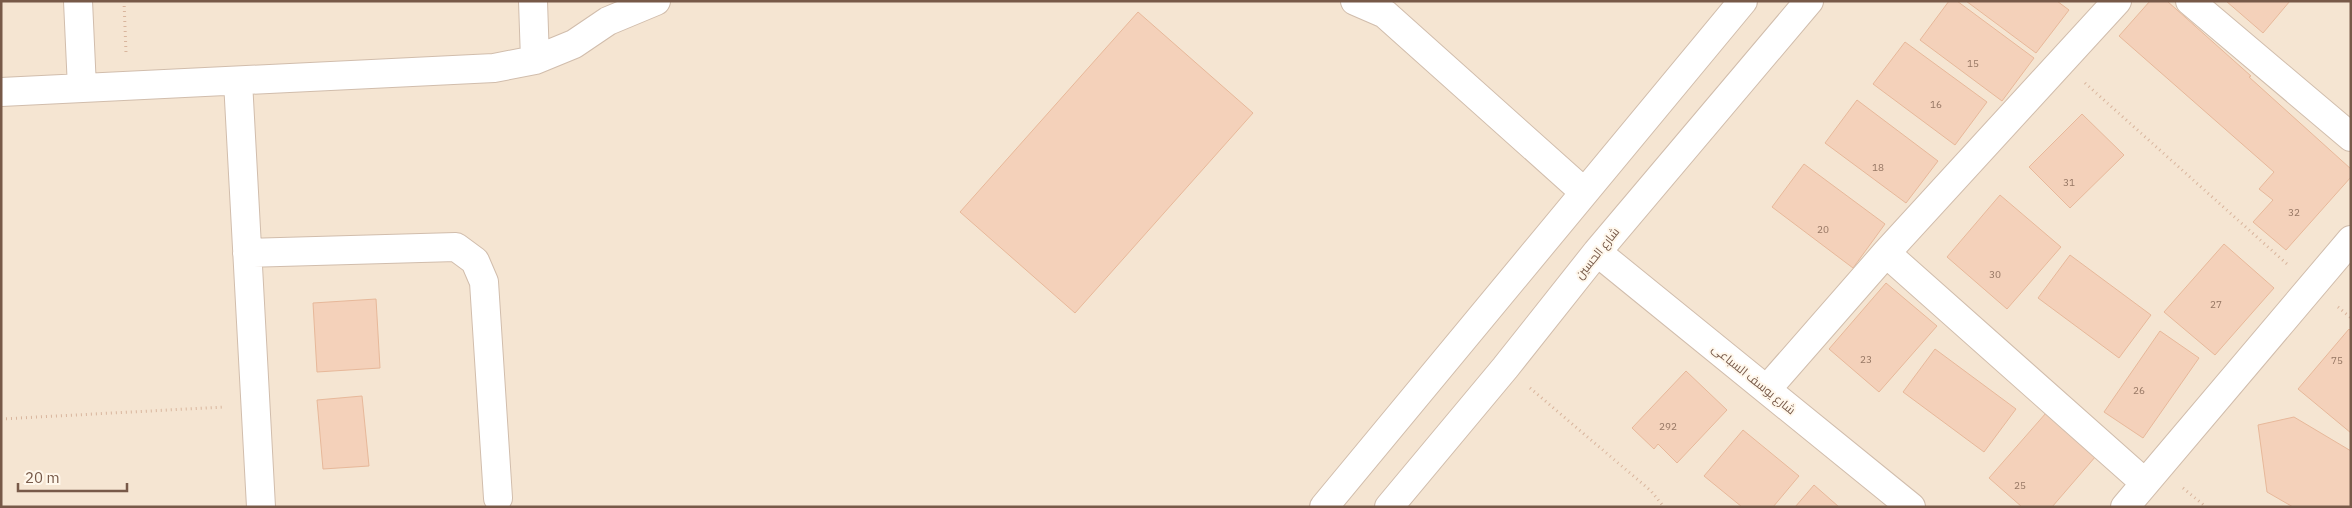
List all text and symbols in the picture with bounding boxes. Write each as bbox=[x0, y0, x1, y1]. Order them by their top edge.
house number: 15 bbox=[1967, 57, 1979, 70]
house number: 16 bbox=[1930, 98, 1942, 111]
house number: 18 bbox=[1872, 161, 1884, 174]
house number: 31 bbox=[2063, 176, 2075, 189]
house number: 32 bbox=[2288, 206, 2300, 219]
house number: 20 bbox=[1817, 223, 1829, 236]
street label: شارع الحسين bbox=[1572, 224, 1623, 282]
house number: 30 bbox=[1989, 268, 2001, 281]
house number: 27 bbox=[2210, 298, 2222, 311]
street label: شارع يوسف السباعى bbox=[1709, 341, 1799, 418]
house number: 23 bbox=[1860, 353, 1872, 366]
house number: 75 bbox=[2331, 354, 2343, 367]
house number: 26 bbox=[2133, 384, 2145, 397]
house number: 292 bbox=[1659, 420, 1677, 433]
scale bar bbox=[18, 460, 126, 492]
text: 20 m bbox=[25, 468, 60, 487]
house number: 25 bbox=[2014, 479, 2026, 492]

